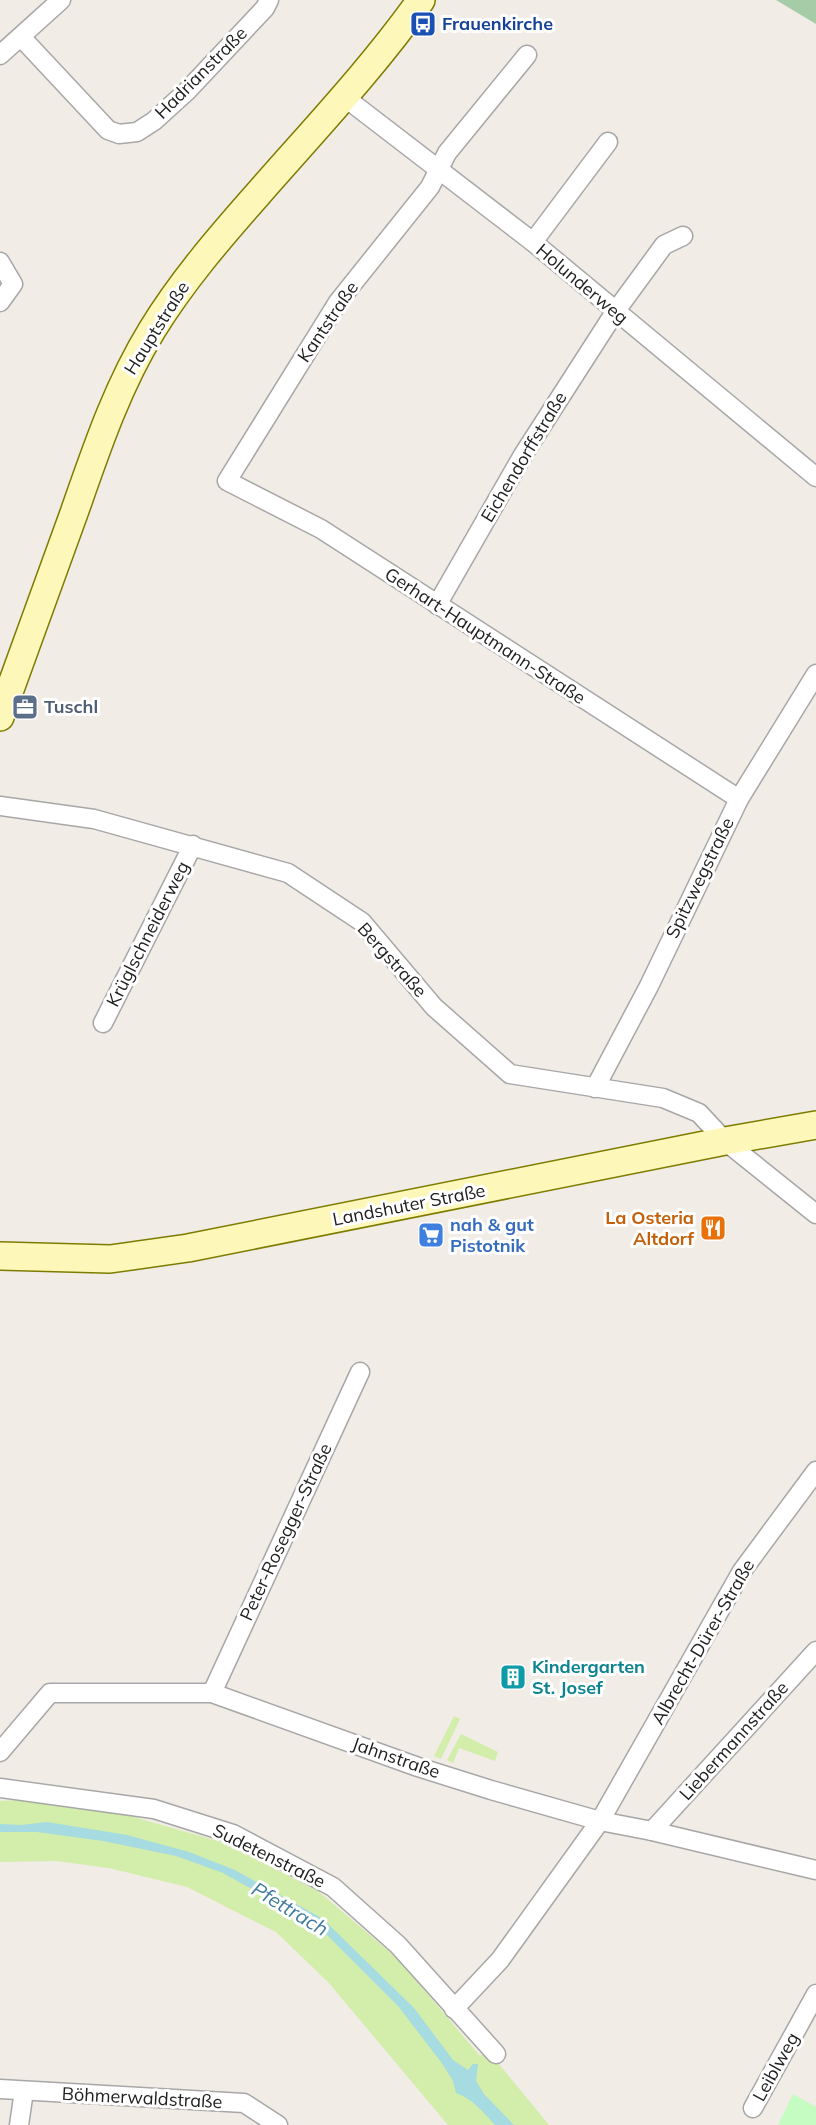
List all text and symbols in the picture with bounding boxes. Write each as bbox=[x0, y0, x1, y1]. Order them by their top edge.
bus stop icon: Frauenkirche bbox=[408, 9, 438, 39]
place label: Frauenkirche bbox=[442, 12, 553, 35]
street label: Hadrianstraße bbox=[150, 22, 252, 124]
street label: Holunderweg bbox=[532, 238, 633, 329]
street label: Hauptstraße bbox=[119, 277, 194, 379]
street label: Kantstraße bbox=[292, 277, 363, 367]
street label: Eichendorffstraße bbox=[476, 387, 572, 526]
street label: Gerhart-Hauptmann-Straße bbox=[381, 562, 590, 709]
office icon: Tuschl bbox=[10, 692, 40, 722]
place label: Tuschl bbox=[44, 695, 98, 718]
street label: Spitzwegstraße bbox=[660, 814, 739, 942]
street label: Krüglschneiderweg bbox=[101, 857, 194, 1010]
street label: Bergstraße bbox=[353, 917, 432, 1002]
street label: Landshuter Straße bbox=[331, 1178, 487, 1231]
place label: La Osteria Altdorf bbox=[605, 1206, 694, 1250]
place label: nah & gut Pistotnik bbox=[450, 1213, 534, 1257]
restaurant icon: La Osteria Altdorf bbox=[698, 1213, 728, 1243]
supermarket icon: nah & gut Pistotnik bbox=[416, 1220, 446, 1250]
street label: Peter-Rosegger-Straße bbox=[234, 1439, 337, 1624]
street label: Albrecht-Dürer-Straße bbox=[646, 1555, 759, 1729]
place label: Kindergarten St. Josef bbox=[532, 1655, 645, 1699]
building icon: Kindergarten St. Josef bbox=[498, 1662, 528, 1692]
street label: Liebermannstraße bbox=[674, 1676, 793, 1805]
street label: Jahnstraße bbox=[349, 1732, 443, 1783]
street label: Sudetenstraße bbox=[209, 1818, 329, 1893]
water label: Pfettrach bbox=[247, 1876, 333, 1941]
street label: Leiblweg bbox=[747, 2028, 804, 2105]
street label: Böhmerwaldstraße bbox=[61, 2082, 223, 2113]

